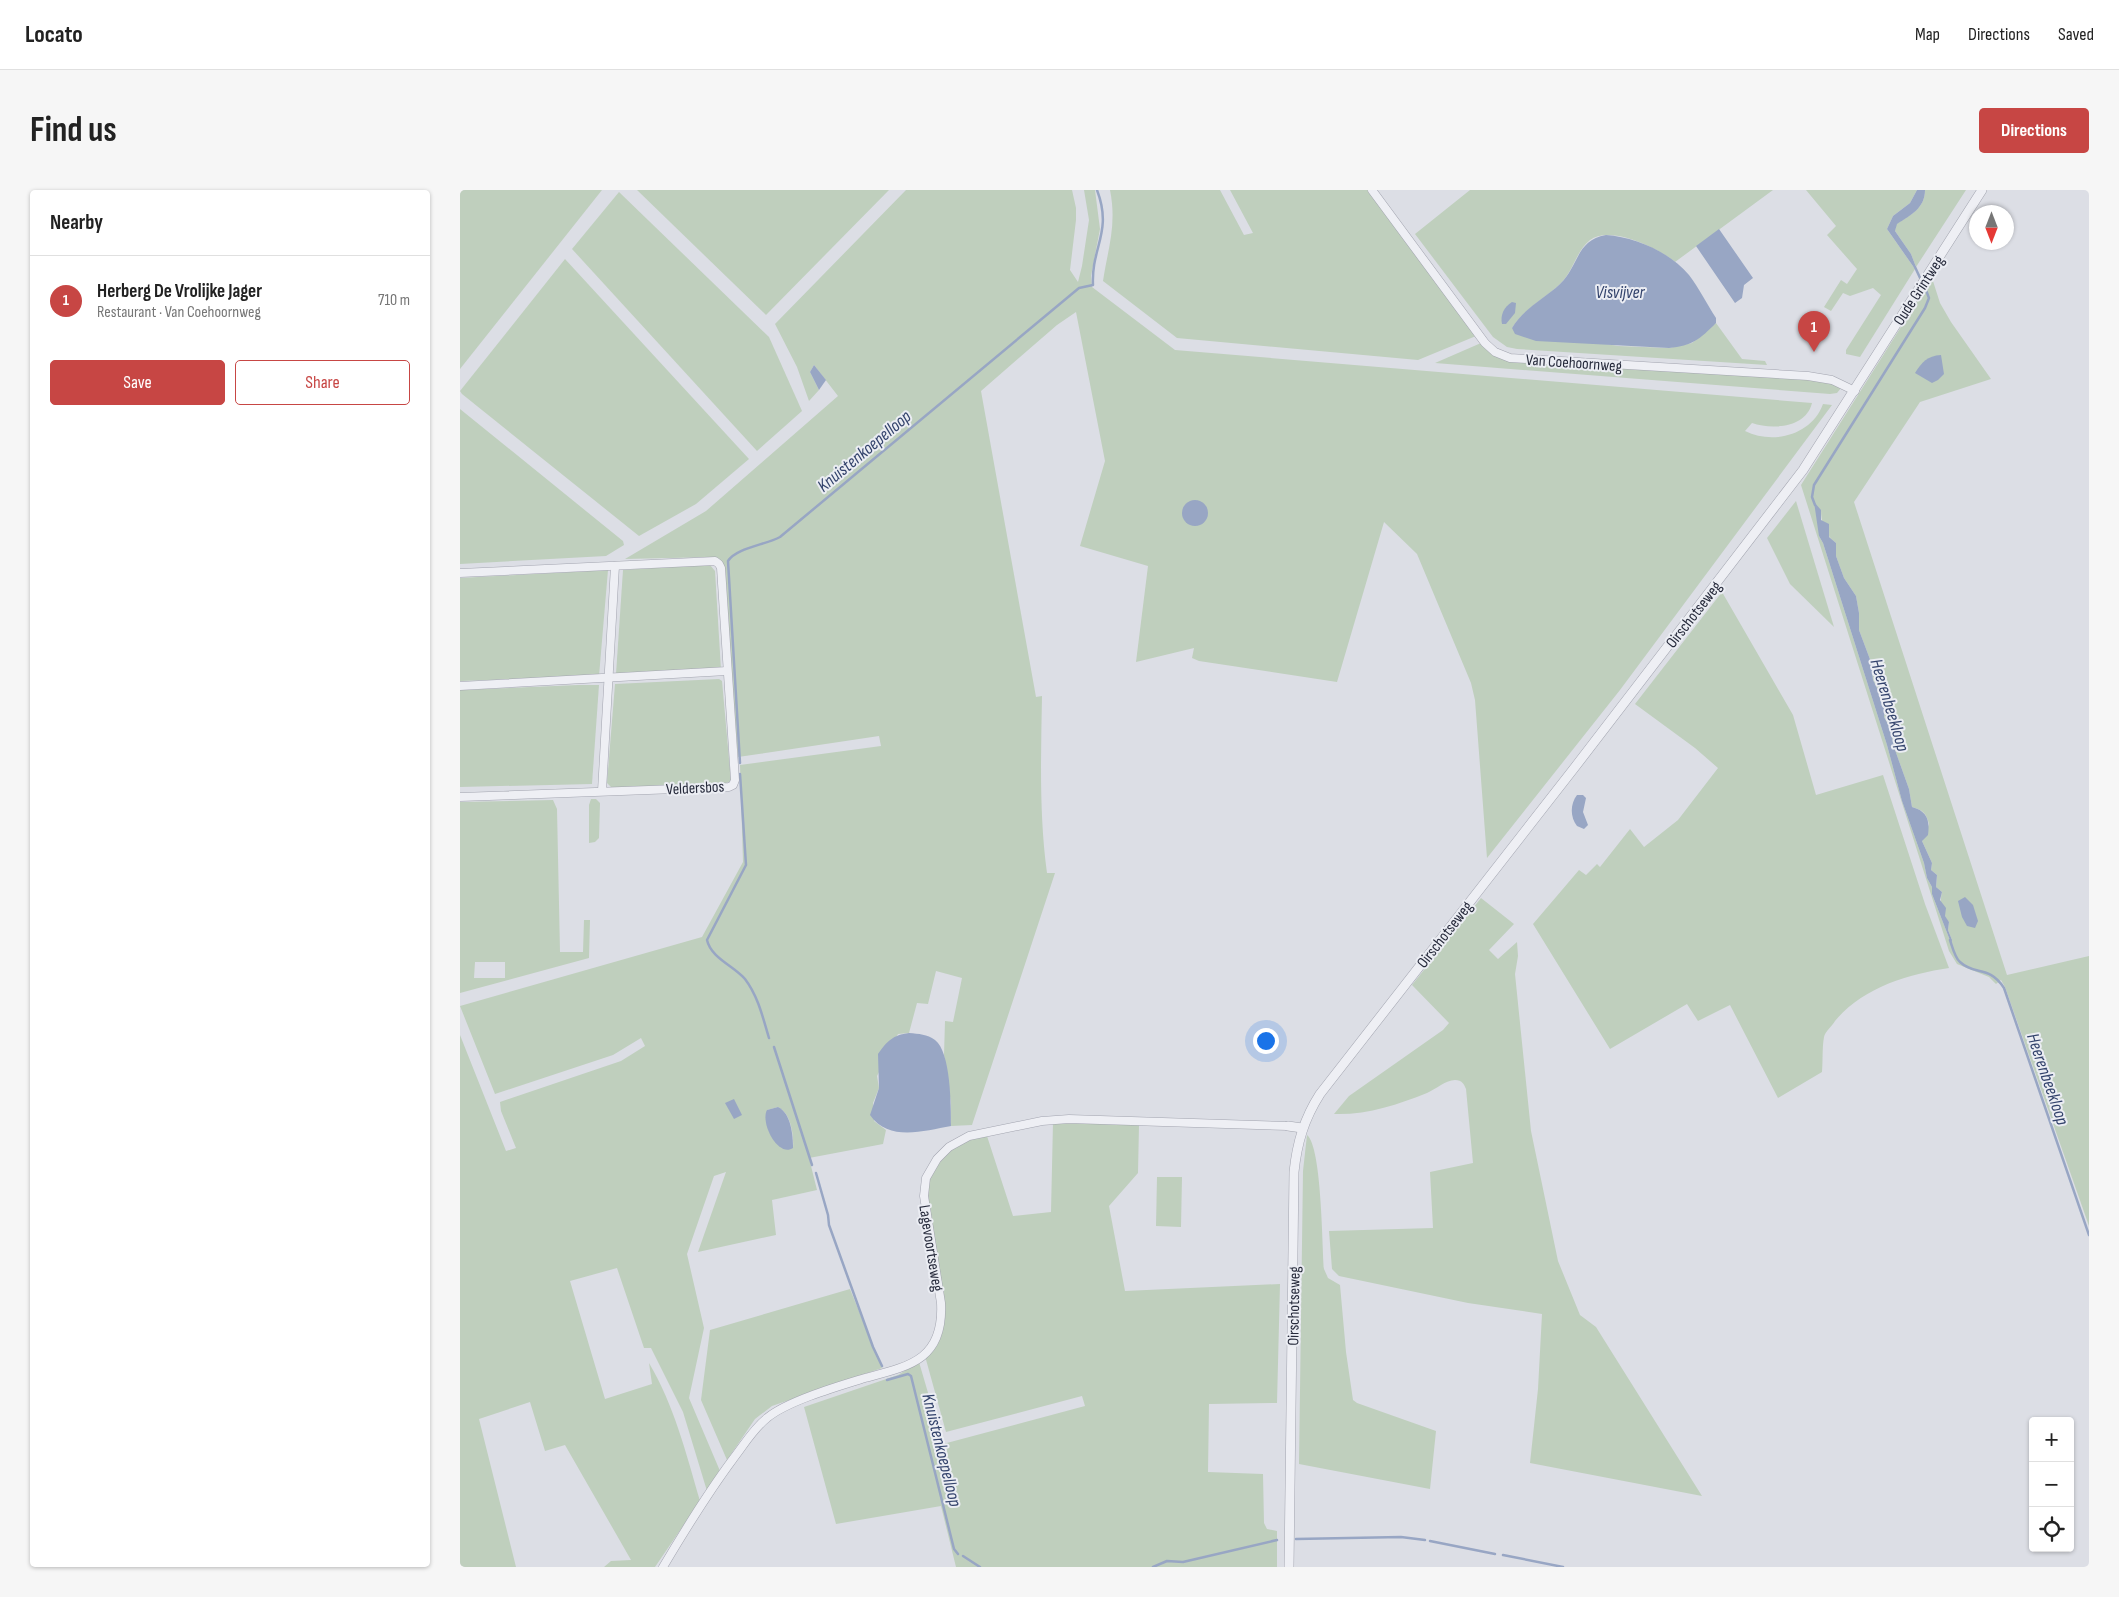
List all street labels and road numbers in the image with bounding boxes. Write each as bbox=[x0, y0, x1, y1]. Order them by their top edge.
street label: Oude Grintweg bbox=[1890, 252, 1949, 329]
street label: Van Coehoornweg bbox=[1525, 351, 1623, 376]
street label: Oirschotseweg bbox=[1662, 578, 1726, 652]
street label: Veldersbos bbox=[665, 777, 725, 800]
street label: Oirschotseweg bbox=[1413, 898, 1477, 972]
street label: Lagevoortseweg bbox=[914, 1204, 947, 1293]
street label: Oirschotseweg bbox=[1284, 1266, 1305, 1346]

